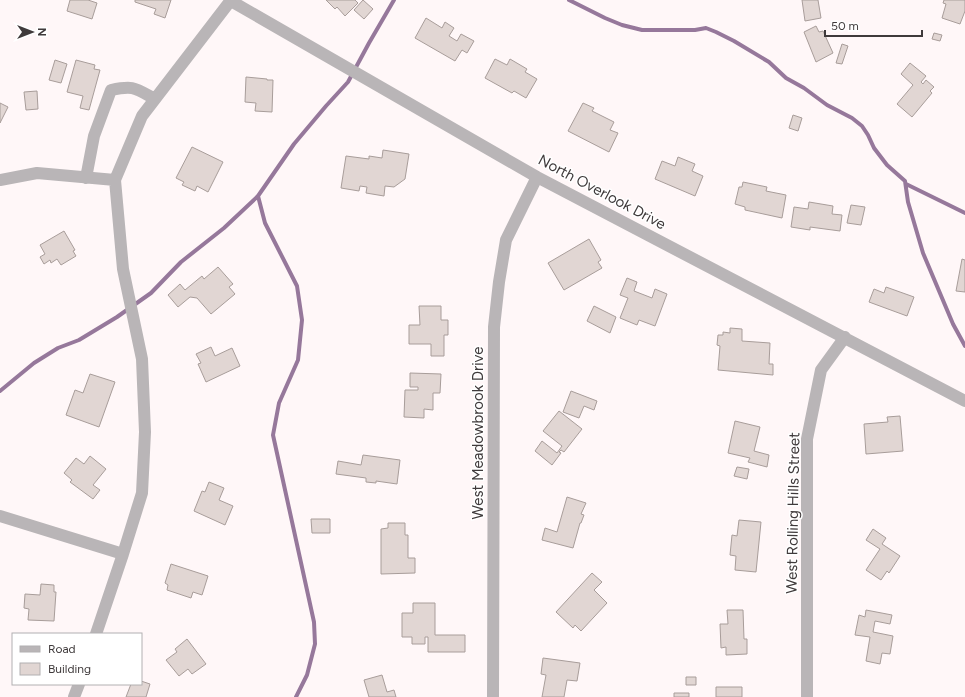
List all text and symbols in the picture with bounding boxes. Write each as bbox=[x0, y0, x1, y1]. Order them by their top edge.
north arrow bbox=[12, 12, 52, 52]
scale bar bbox=[825, 12, 922, 38]
text: 50 m bbox=[831, 19, 859, 33]
text: N bbox=[35, 28, 48, 36]
street label: North Overlook Drive bbox=[535, 151, 669, 233]
street label: West Meadowbrook Drive bbox=[469, 347, 487, 519]
street label: West Rolling Hills Street bbox=[783, 432, 803, 594]
legend bbox=[12, 633, 142, 685]
text: Road bbox=[48, 642, 76, 656]
text: Building bbox=[48, 662, 91, 676]

